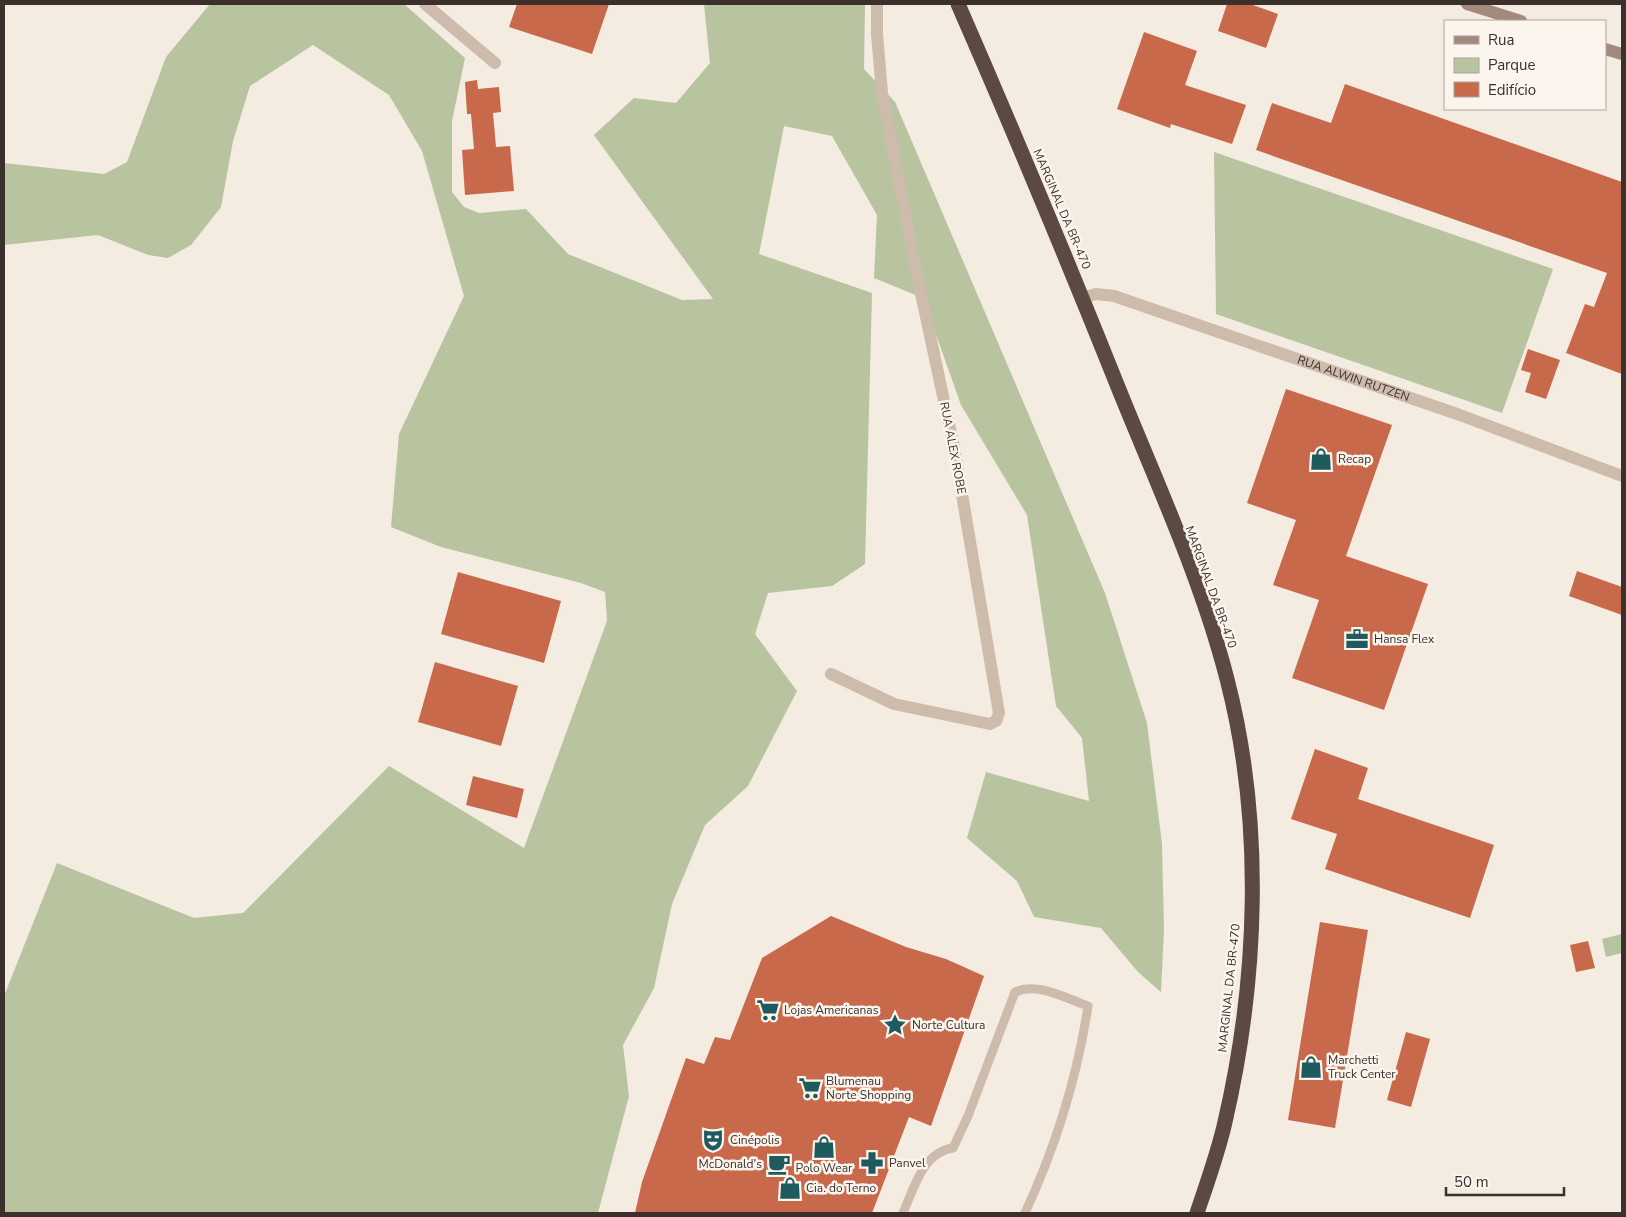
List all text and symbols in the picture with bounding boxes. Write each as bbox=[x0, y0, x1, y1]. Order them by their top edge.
legend bbox=[1444, 20, 1606, 110]
text: Rua bbox=[1488, 30, 1514, 50]
text: Parque bbox=[1488, 55, 1536, 75]
text: Edifício bbox=[1488, 80, 1536, 100]
street label: MARGINAL DA BR-470 bbox=[1029, 146, 1095, 272]
street label: RUA ALWIN RUTZEN bbox=[1295, 352, 1412, 405]
street label: RUA ALEX ROBE bbox=[936, 400, 970, 496]
shop icon: Recap bbox=[1308, 446, 1334, 472]
place label: Recap bbox=[1338, 451, 1371, 467]
street label: MARGINAL DA BR-470 bbox=[1181, 524, 1241, 650]
office icon: Hansa Flex bbox=[1344, 626, 1370, 652]
place label: Hansa Flex bbox=[1374, 631, 1435, 647]
street label: MARGINAL DA BR-470 bbox=[1214, 923, 1244, 1053]
supermarket icon: Lojas Americanas bbox=[755, 997, 781, 1023]
place label: Lojas Americanas bbox=[784, 1002, 879, 1018]
place icon: Norte Cultura bbox=[882, 1012, 908, 1038]
place label: Norte Cultura bbox=[912, 1017, 985, 1033]
place label: Marchetti Truck Center bbox=[1328, 1052, 1396, 1082]
shop icon: Marchetti Truck Center bbox=[1298, 1054, 1324, 1080]
place label: Blumenau Norte Shopping bbox=[826, 1073, 911, 1103]
supermarket icon: Blumenau Norte Shopping bbox=[797, 1075, 823, 1101]
theatre icon: Cinépolis bbox=[700, 1127, 726, 1153]
place label: Cinépolis bbox=[730, 1132, 780, 1148]
shop icon: Polo Wear bbox=[811, 1134, 837, 1160]
pharmacy icon: Panvel bbox=[859, 1150, 885, 1176]
cafe icon: McDonald's bbox=[766, 1151, 792, 1177]
place label: Panvel bbox=[889, 1155, 926, 1171]
place label: McDonald's bbox=[699, 1156, 762, 1172]
place label: Polo Wear bbox=[796, 1160, 853, 1176]
scale bar bbox=[1446, 1164, 1564, 1196]
text: 50 m bbox=[1454, 1172, 1489, 1192]
shop icon: Cia. do Terno bbox=[777, 1175, 803, 1201]
place label: Cia. do Terno bbox=[806, 1180, 877, 1196]

